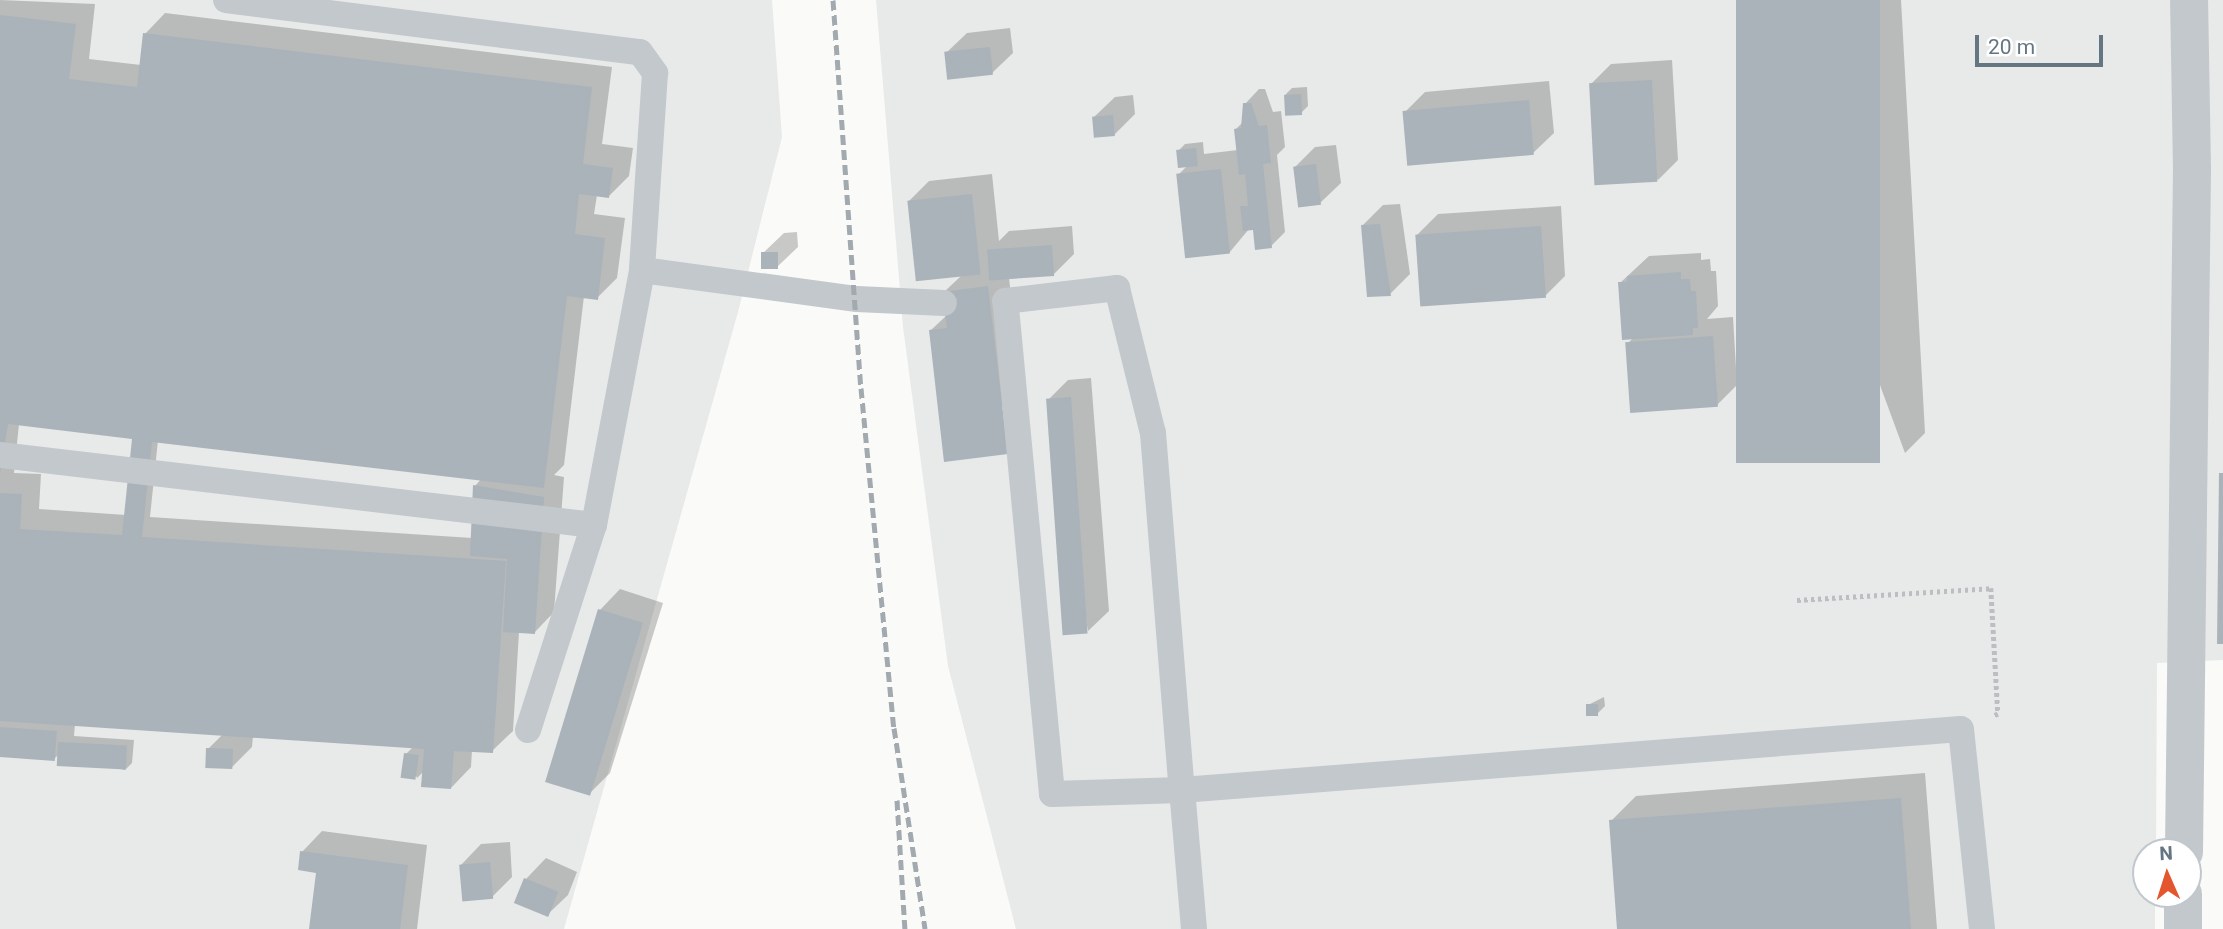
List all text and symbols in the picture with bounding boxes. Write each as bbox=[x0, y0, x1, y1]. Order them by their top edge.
scale bar bbox=[1978, 21, 2106, 65]
text: 20 m bbox=[1988, 35, 2035, 59]
north arrow bbox=[2132, 838, 2202, 908]
text: N bbox=[2159, 842, 2173, 865]

